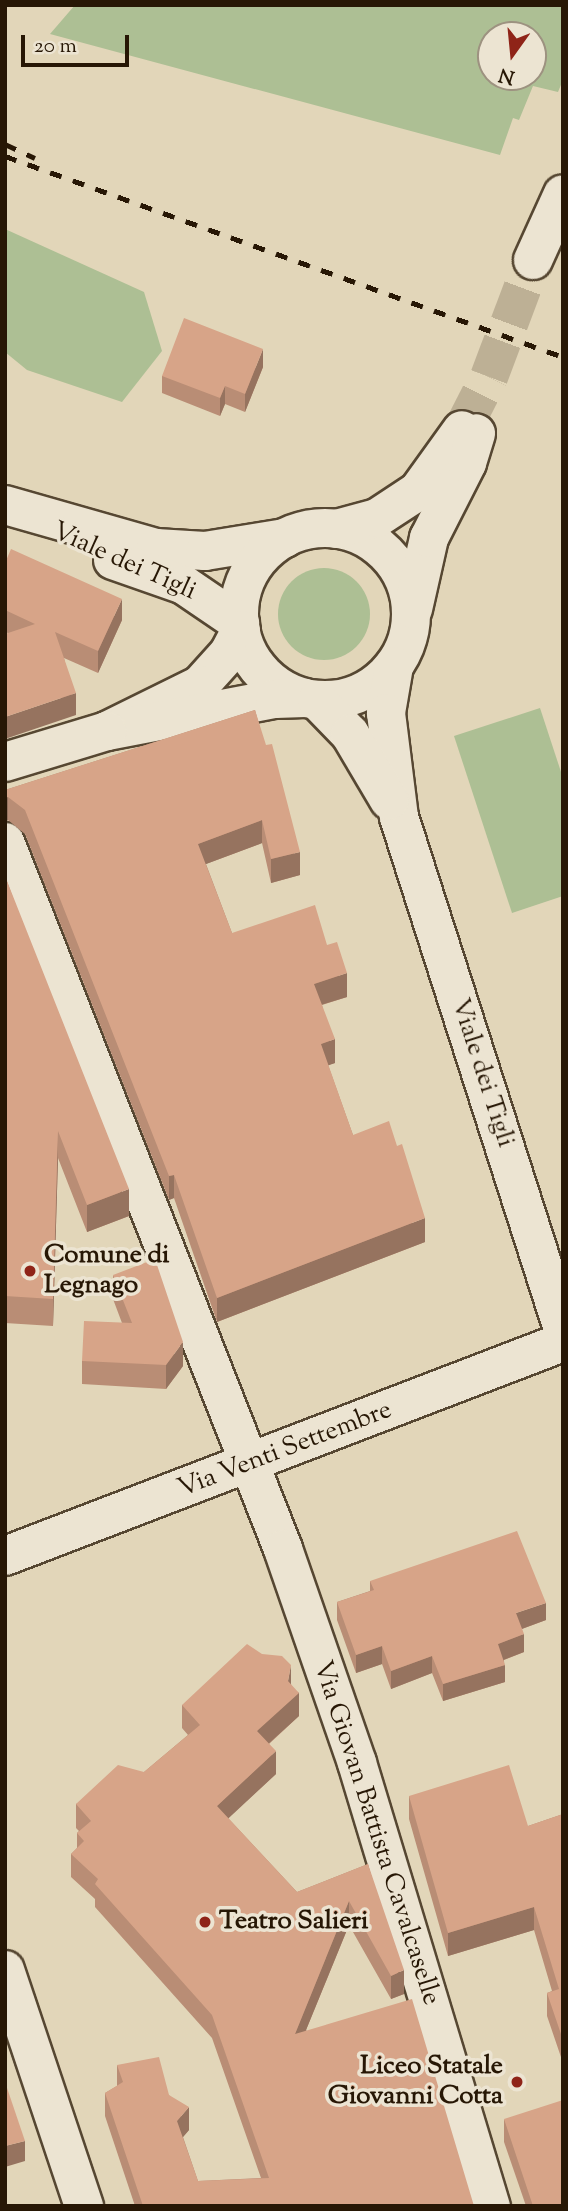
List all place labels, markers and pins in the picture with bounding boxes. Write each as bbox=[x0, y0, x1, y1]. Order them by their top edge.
place label: Comune di Legnago bbox=[44, 1240, 170, 1302]
marker: Comune di Legnago bbox=[22, 1263, 38, 1279]
place label: Teatro Salieri bbox=[219, 1906, 368, 1938]
marker: Teatro Salieri bbox=[197, 1914, 213, 1930]
place label: Liceo Statale Giovanni Cotta bbox=[328, 2051, 503, 2112]
marker: Liceo Statale Giovanni Cotta bbox=[509, 2074, 525, 2090]

